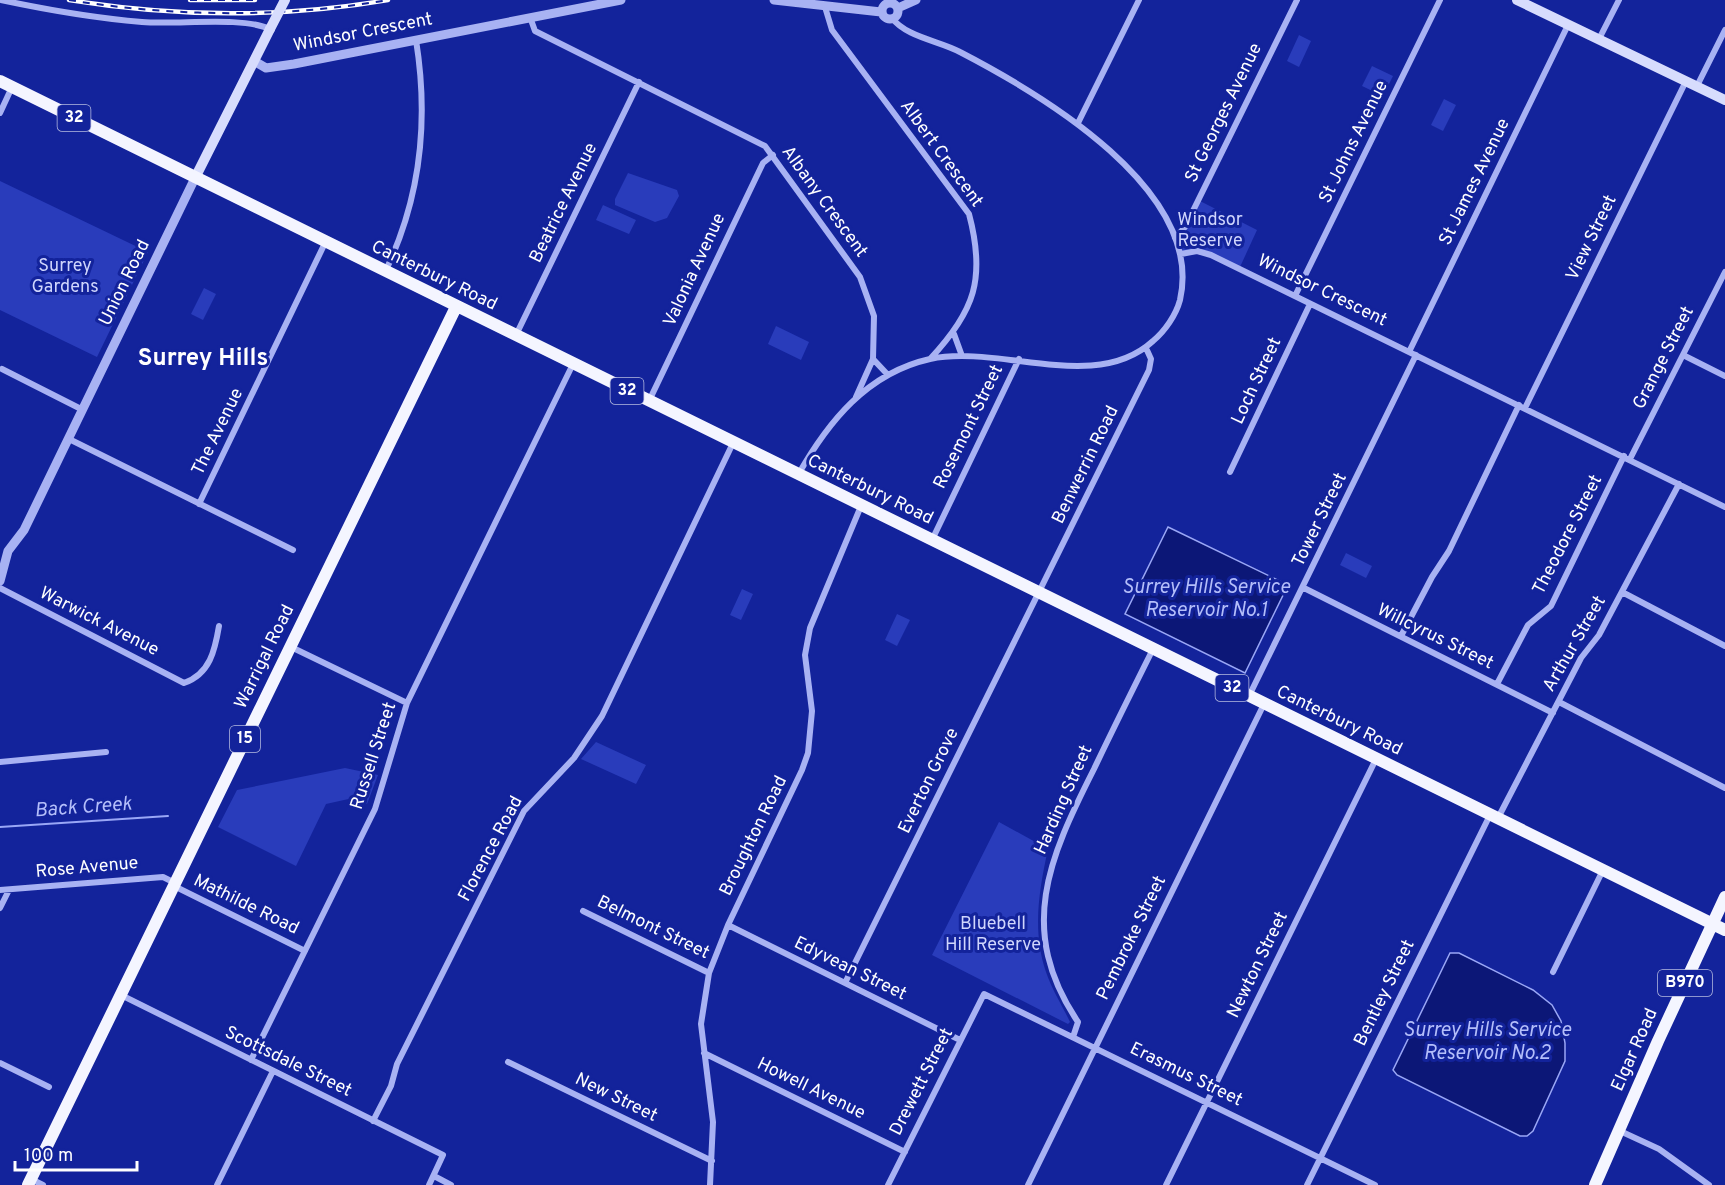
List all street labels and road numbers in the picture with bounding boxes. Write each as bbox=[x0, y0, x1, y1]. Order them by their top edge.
street label: Windsor Crescent bbox=[291, 8, 435, 58]
street label: St Georges Avenue bbox=[1180, 40, 1268, 186]
street label: St Johns Avenue bbox=[1314, 77, 1394, 207]
street label: Albert Crescent bbox=[894, 96, 988, 212]
road number: 32 bbox=[58, 105, 90, 131]
street label: St James Avenue bbox=[1434, 115, 1516, 249]
street label: Beatrice Avenue bbox=[525, 139, 603, 267]
street label: Albany Crescent bbox=[776, 142, 872, 262]
street label: View Street bbox=[1561, 191, 1623, 285]
street label: Valonia Avenue bbox=[659, 210, 731, 330]
street label: Union Road bbox=[94, 236, 156, 330]
street label: Canterbury Road bbox=[367, 236, 501, 316]
street label: Windsor Crescent bbox=[1253, 250, 1391, 332]
street label: Grange Street bbox=[1628, 303, 1700, 413]
street label: Loch Street bbox=[1227, 334, 1287, 428]
street label: Rosemont Street bbox=[929, 361, 1009, 493]
road number: 32 bbox=[610, 378, 644, 404]
street label: The Avenue bbox=[187, 385, 249, 479]
street label: Benwerrin Road bbox=[1047, 402, 1125, 528]
street label: Canterbury Road bbox=[803, 450, 937, 530]
street label: Tower Street bbox=[1287, 469, 1353, 571]
street label: Theodore Street bbox=[1528, 471, 1608, 599]
street label: Warwick Avenue bbox=[35, 582, 163, 662]
street label: Arthur Street bbox=[1538, 592, 1612, 696]
street label: Willcyrus Street bbox=[1373, 599, 1497, 675]
street label: Warrigal Road bbox=[230, 601, 300, 713]
road number: 32 bbox=[1216, 675, 1248, 701]
street label: Canterbury Road bbox=[1272, 681, 1406, 761]
street label: Russell Street bbox=[346, 699, 402, 813]
street label: Everton Grove bbox=[894, 724, 964, 838]
road number: 15 bbox=[230, 726, 260, 752]
street label: Harding Street bbox=[1030, 742, 1098, 858]
street label: Broughton Road bbox=[715, 772, 793, 900]
street label: Florence Road bbox=[454, 792, 528, 906]
street label: Rose Avenue bbox=[35, 852, 139, 884]
street label: Mathilde Road bbox=[189, 870, 303, 940]
street label: Pembroke Street bbox=[1092, 872, 1172, 1004]
street label: Belmont Street bbox=[593, 891, 713, 965]
street label: Newton Street bbox=[1222, 908, 1294, 1022]
street label: Edyvean Street bbox=[790, 932, 910, 1006]
street label: Bentley Street bbox=[1349, 936, 1421, 1050]
road number: B970 bbox=[1658, 970, 1712, 996]
street label: Elgar Road bbox=[1607, 1005, 1663, 1095]
street label: Scottsdale Street bbox=[221, 1021, 355, 1103]
street label: Drewett Street bbox=[885, 1024, 959, 1140]
street label: Erasmus Street bbox=[1126, 1038, 1246, 1112]
street label: Howell Avenue bbox=[753, 1053, 869, 1125]
street label: New Street bbox=[571, 1068, 661, 1128]

